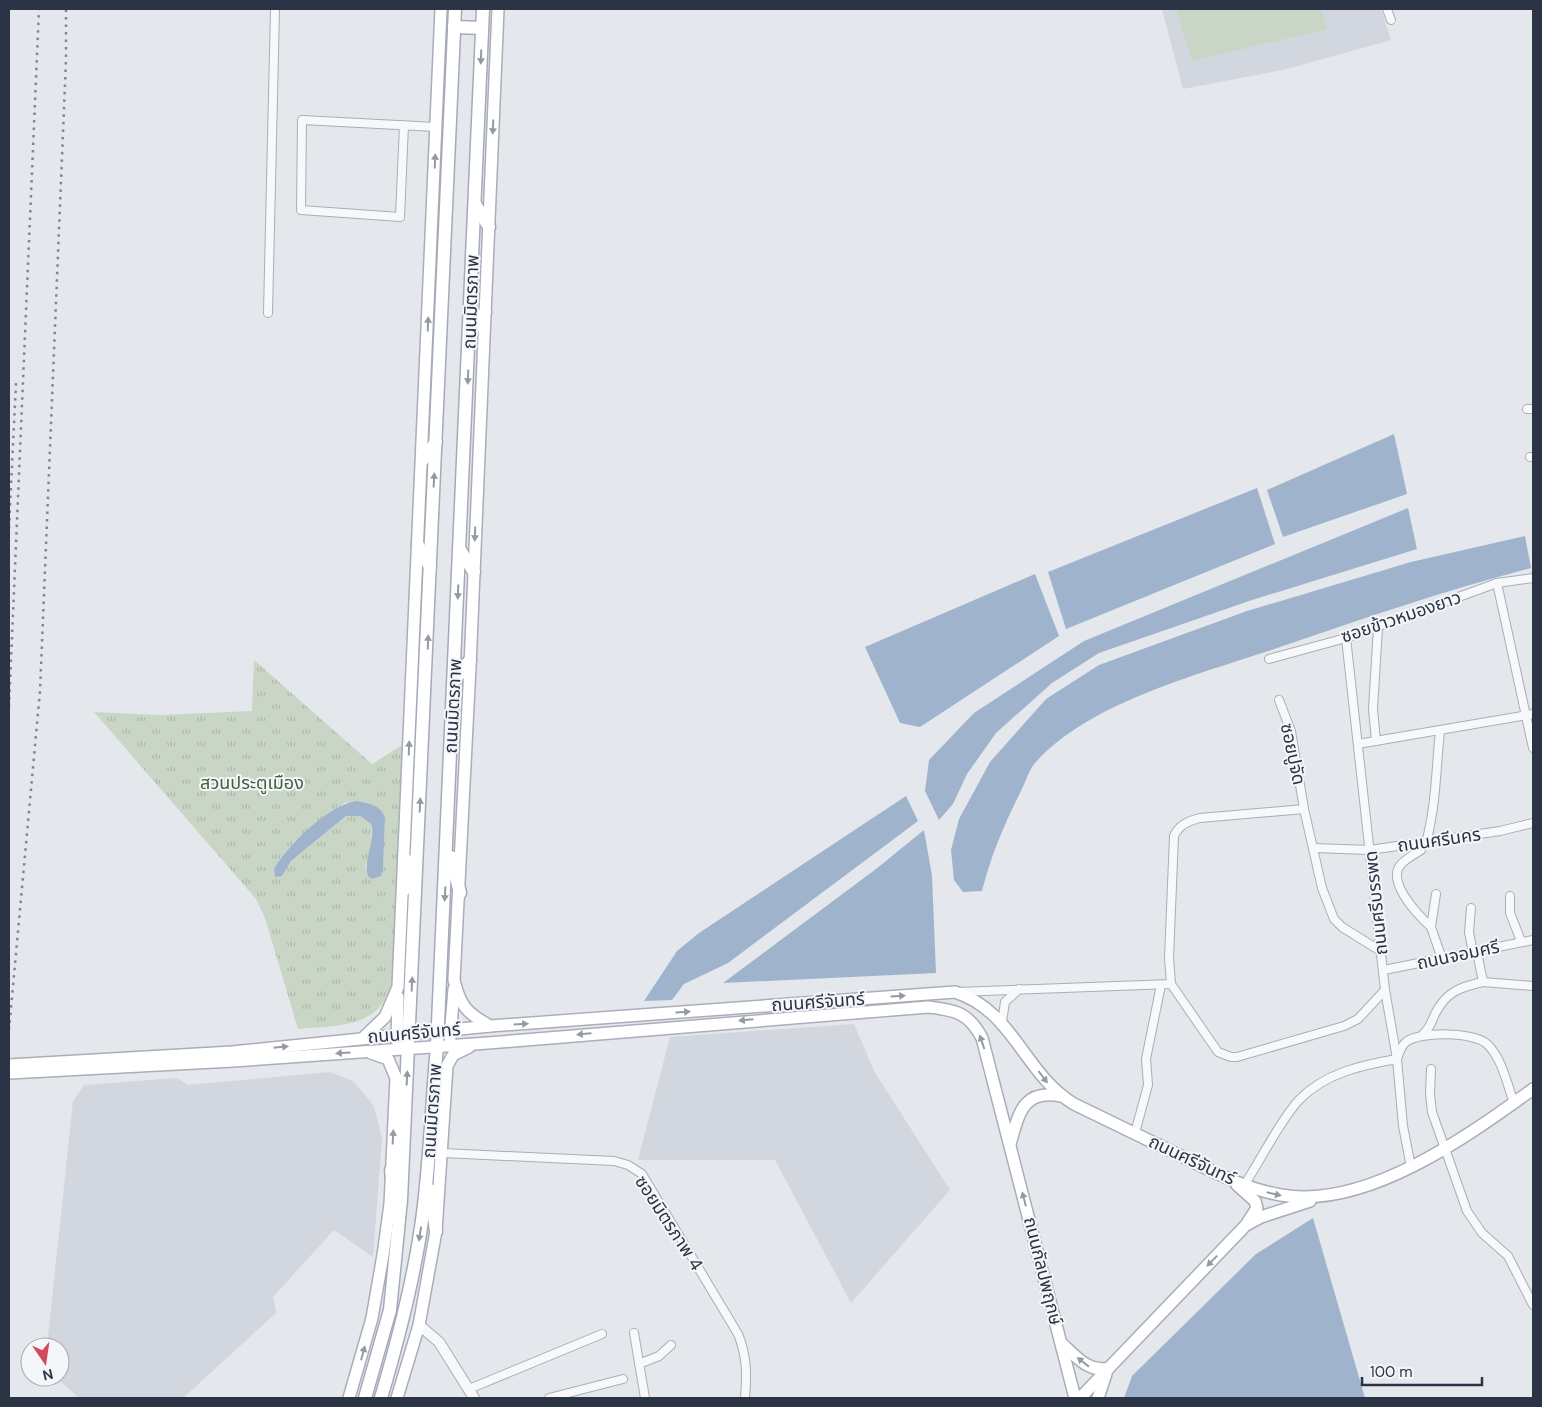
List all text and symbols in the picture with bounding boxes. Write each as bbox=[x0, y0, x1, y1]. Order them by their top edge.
one-way arrow bbox=[477, 50, 485, 66]
one-way arrow bbox=[489, 120, 497, 136]
one-way arrow bbox=[431, 153, 439, 169]
street label: ถนนมิตรภาพ bbox=[457, 254, 485, 350]
one-way arrow bbox=[424, 315, 432, 331]
one-way arrow bbox=[463, 369, 471, 385]
one-way arrow bbox=[431, 472, 439, 488]
one-way arrow bbox=[471, 527, 479, 543]
one-way arrow bbox=[454, 584, 462, 600]
street label: ซอยข้าวหมองยาว bbox=[1338, 585, 1464, 649]
one-way arrow bbox=[424, 634, 432, 650]
street label: ถนนมิตรภาพ bbox=[439, 658, 467, 754]
street label: ซอยปูจัด bbox=[1275, 721, 1311, 787]
one-way arrow bbox=[405, 740, 413, 756]
park label: สวนประตูเมือง bbox=[200, 771, 304, 795]
one-way arrow bbox=[416, 796, 424, 812]
street label: ถนนศรีนคร bbox=[1396, 822, 1482, 858]
street label: ถนนศรีบรรพด bbox=[1359, 850, 1393, 956]
one-way arrow bbox=[441, 886, 449, 902]
street label: ถนนจอมศรี bbox=[1414, 934, 1502, 975]
one-way arrow bbox=[408, 976, 416, 992]
street label: ถนนศรีจันทร์ bbox=[771, 987, 866, 1017]
one-way arrow bbox=[890, 992, 906, 1000]
one-way arrow bbox=[675, 1008, 691, 1016]
street label: ถนนศรีจันทร์ bbox=[366, 1017, 462, 1049]
one-way arrow bbox=[738, 1017, 754, 1025]
one-way arrow bbox=[513, 1020, 529, 1028]
one-way arrow bbox=[576, 1030, 592, 1038]
one-way arrow bbox=[978, 1034, 986, 1049]
one-way arrow bbox=[273, 1043, 289, 1051]
one-way arrow bbox=[334, 1050, 350, 1058]
street label: ถนนมิตรภาพ bbox=[417, 1063, 447, 1159]
one-way arrow bbox=[404, 1070, 412, 1086]
one-way arrow bbox=[1038, 1070, 1048, 1084]
one-way arrow bbox=[389, 1129, 397, 1145]
street label: ถนนศรีจันทร์ bbox=[1145, 1129, 1240, 1191]
street label: ซอยมิตรภาพ 4 bbox=[629, 1171, 709, 1275]
one-way arrow bbox=[1266, 1190, 1281, 1198]
one-way arrow bbox=[1020, 1191, 1028, 1206]
street label: ถนนกัลปพฤกษ์ bbox=[1018, 1214, 1068, 1328]
one-way arrow bbox=[415, 1226, 423, 1242]
one-way arrow bbox=[1206, 1254, 1218, 1266]
north arrow bbox=[20, 1337, 70, 1387]
one-way arrow bbox=[359, 1345, 367, 1360]
scale bar bbox=[1362, 1354, 1482, 1386]
one-way arrow bbox=[1076, 1357, 1089, 1367]
text: 100 m bbox=[1370, 1362, 1413, 1382]
text: N bbox=[41, 1365, 55, 1385]

